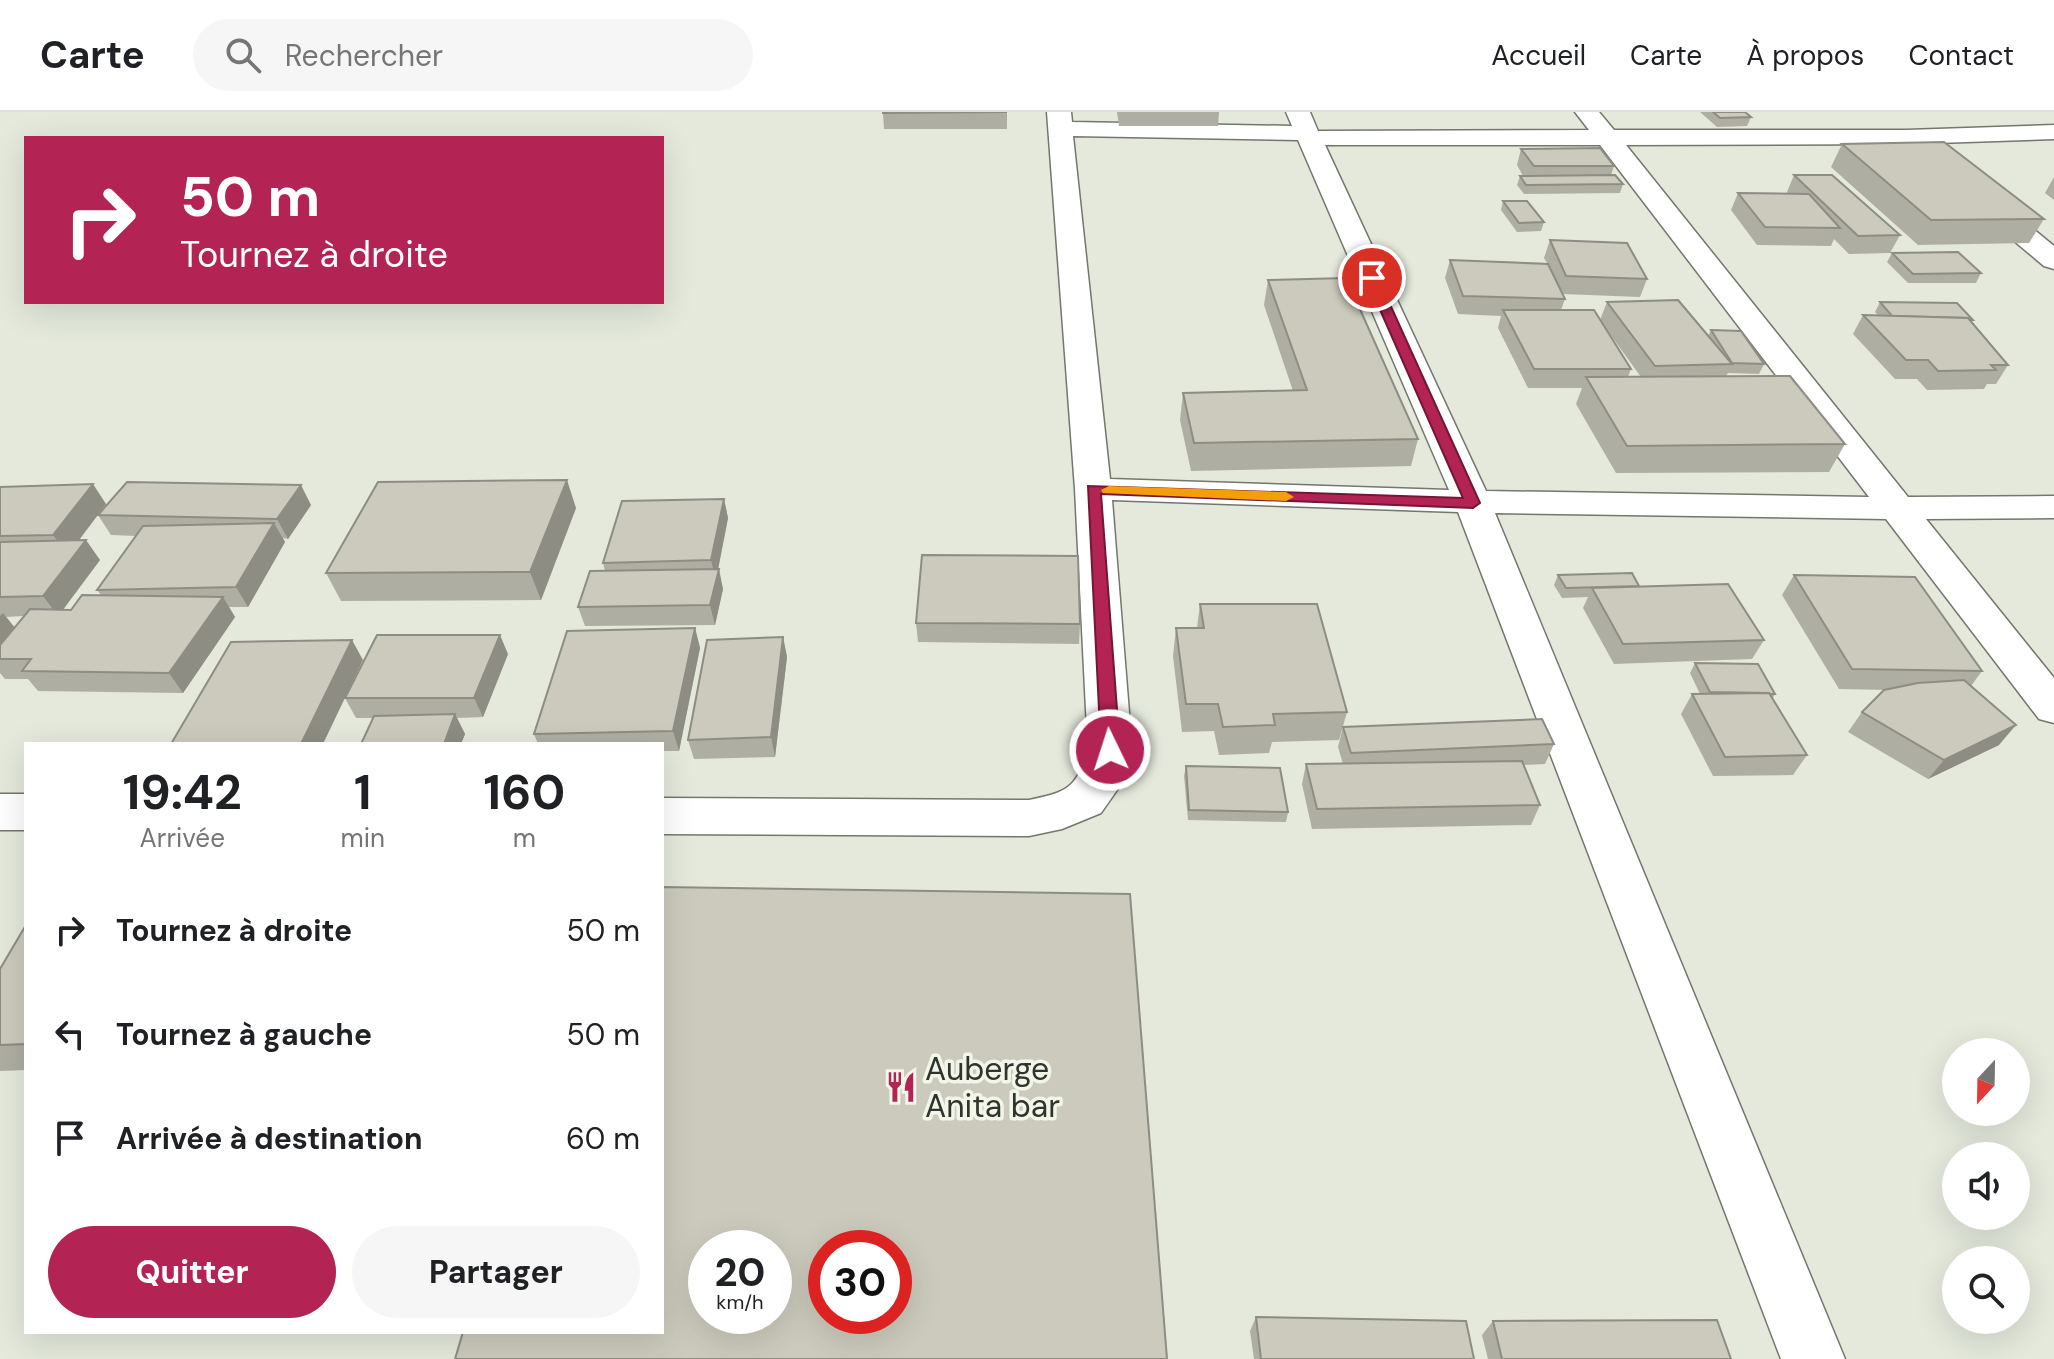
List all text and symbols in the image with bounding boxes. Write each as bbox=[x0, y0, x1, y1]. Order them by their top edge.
search box bbox=[193, 19, 753, 91]
text: Carte bbox=[40, 30, 145, 80]
icon: search bbox=[221, 33, 265, 77]
text: Rechercher bbox=[285, 36, 443, 75]
text: Accueil bbox=[1491, 37, 1586, 74]
text: Carte bbox=[1630, 37, 1702, 74]
text: À propos bbox=[1746, 37, 1864, 74]
text: Contact bbox=[1908, 37, 2014, 74]
text: 50 m bbox=[180, 160, 320, 233]
icon: right bbox=[48, 168, 152, 272]
text: Tournez à droite bbox=[180, 231, 448, 278]
pin bbox=[1338, 244, 1406, 312]
icon: arrive bbox=[1350, 256, 1394, 300]
position arrow bbox=[1068, 708, 1152, 792]
text: 19:42 bbox=[123, 761, 242, 824]
text: 1 bbox=[354, 761, 371, 824]
text: 160 bbox=[484, 761, 565, 824]
text: Arrivée bbox=[140, 821, 225, 855]
text: min bbox=[340, 821, 385, 855]
text: m bbox=[513, 821, 536, 855]
icon: right bbox=[48, 908, 92, 952]
text: Tournez à droite bbox=[116, 911, 352, 950]
text: 50 m bbox=[566, 911, 640, 950]
icon: left bbox=[48, 1012, 92, 1056]
text: Tournez à gauche bbox=[116, 1015, 372, 1054]
text: 50 m bbox=[566, 1015, 640, 1054]
north arrow bbox=[1942, 1038, 2030, 1126]
map controls bbox=[1942, 1038, 2030, 1334]
place label: Auberge Anita bar bbox=[925, 1048, 1060, 1127]
restaurant icon: Auberge Anita bar bbox=[884, 1070, 918, 1104]
icon: arrive bbox=[48, 1116, 92, 1160]
text: Arrivée à destination bbox=[116, 1119, 422, 1158]
text: 60 m bbox=[566, 1119, 640, 1158]
button: sound bbox=[1942, 1142, 2030, 1230]
button: Quitter bbox=[48, 1226, 336, 1318]
button: Partager bbox=[352, 1226, 640, 1318]
speed limit sign: 30 bbox=[808, 1230, 912, 1334]
text: 20 bbox=[714, 1246, 766, 1298]
button: search bbox=[1942, 1246, 2030, 1334]
text: km/h bbox=[716, 1289, 764, 1315]

